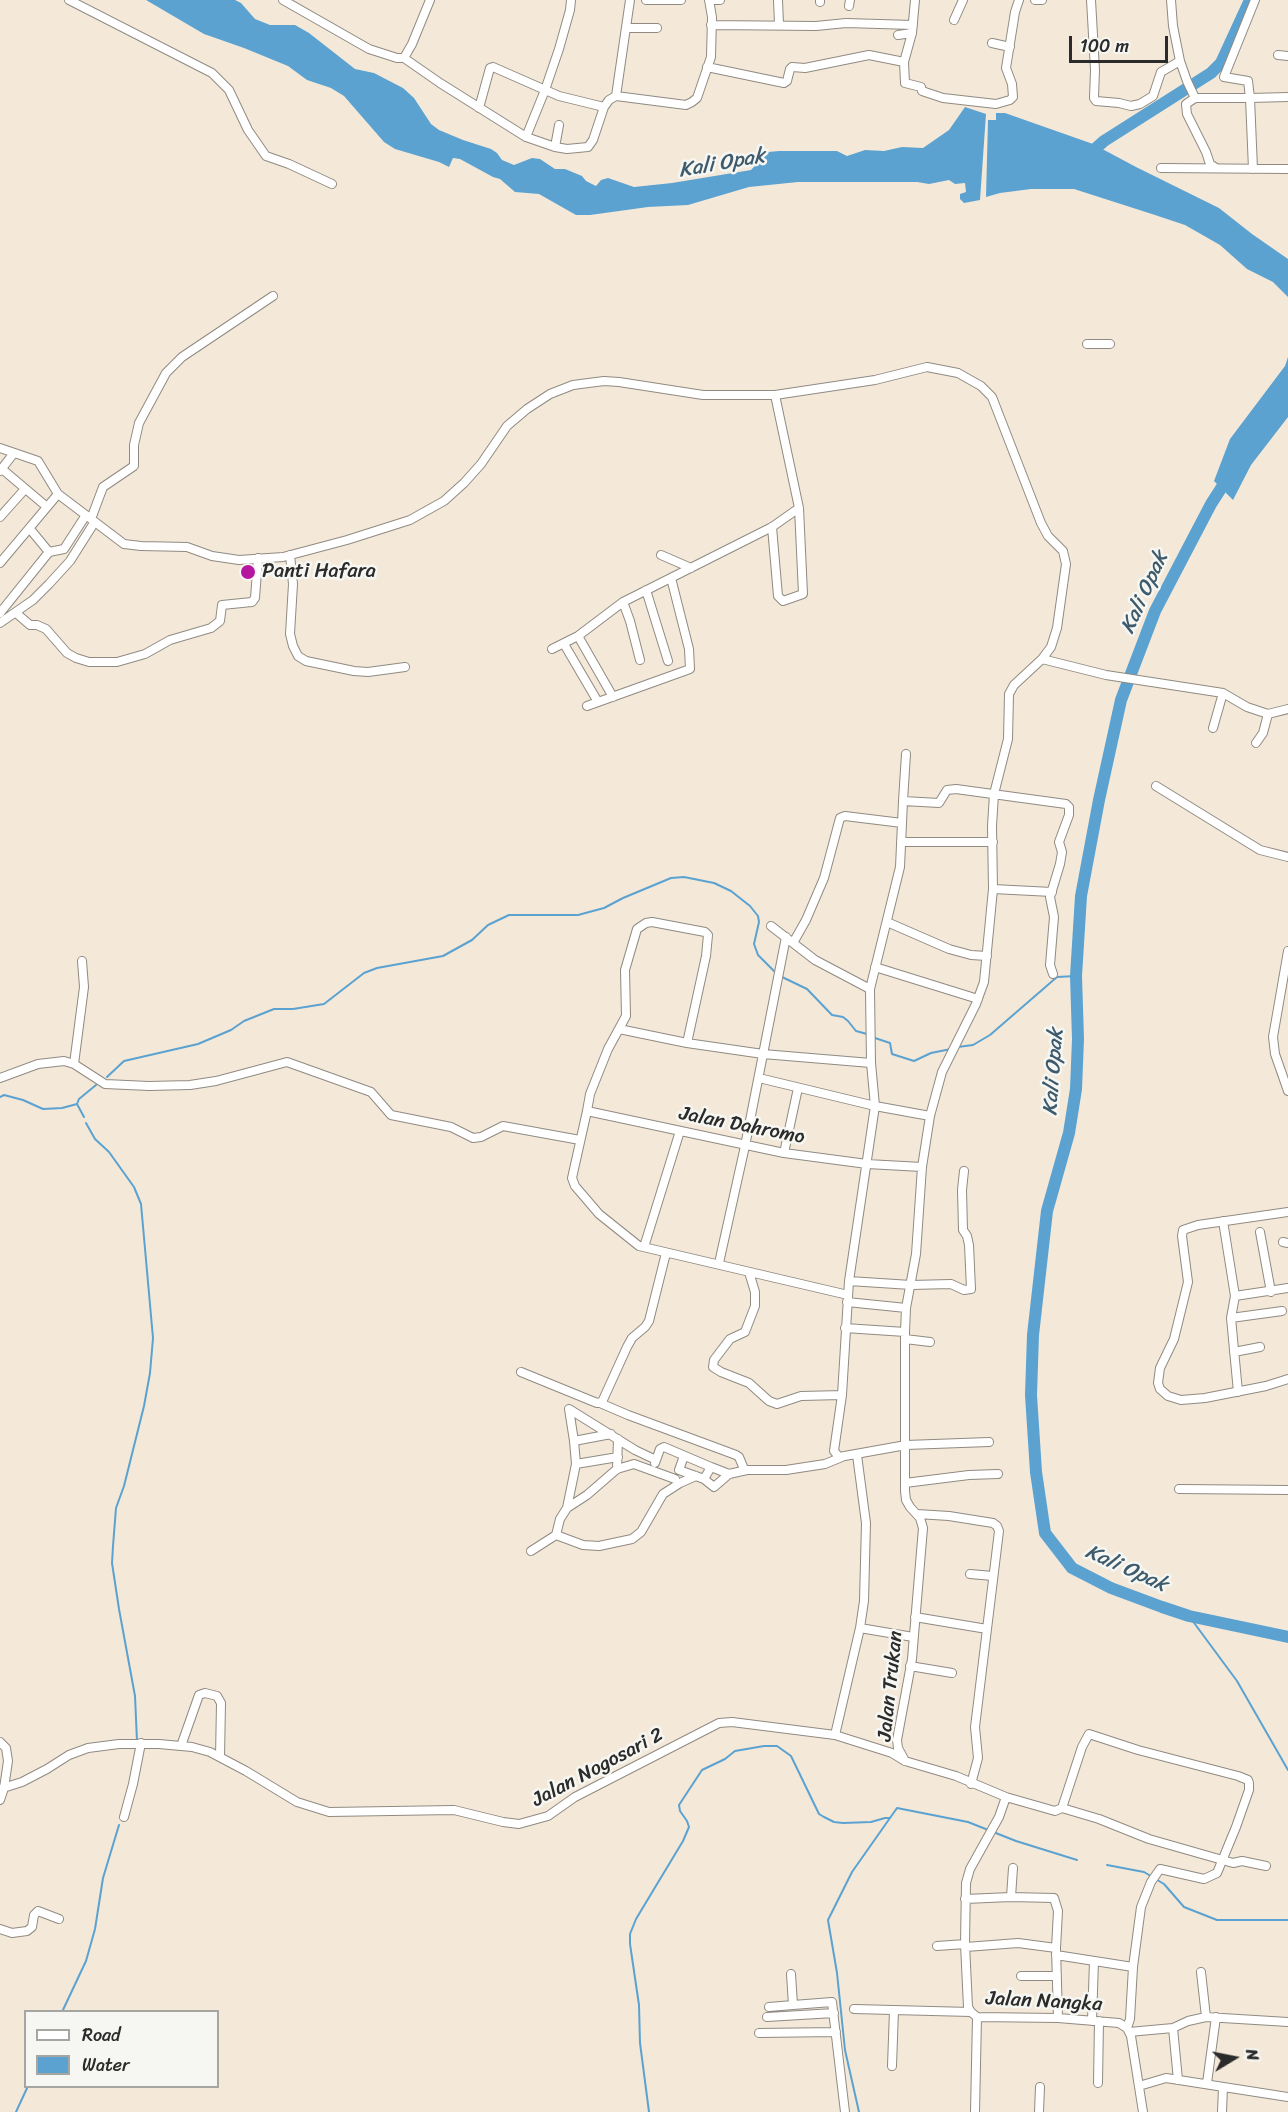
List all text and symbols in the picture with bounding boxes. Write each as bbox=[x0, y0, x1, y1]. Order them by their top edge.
scale bar bbox=[1072, 24, 1171, 62]
text: 100 m bbox=[1080, 30, 1129, 62]
water label: Kali Opak bbox=[677, 144, 767, 184]
water label: Kali Opak bbox=[1116, 548, 1174, 638]
place label: Panti Hafara bbox=[262, 560, 376, 584]
marker: Panti Hafara bbox=[239, 563, 257, 581]
water label: Kali Opak bbox=[1038, 1028, 1070, 1116]
street label: Jalan Dahromo bbox=[677, 1102, 807, 1150]
water label: Kali Opak bbox=[1081, 1540, 1171, 1598]
street label: Jalan Trukan bbox=[873, 1630, 909, 1742]
street label: Jalan Nogosari 2 bbox=[528, 1723, 668, 1813]
street label: Jalan Nangka bbox=[985, 1987, 1103, 2017]
legend bbox=[24, 2010, 219, 2088]
text: Road bbox=[82, 2019, 121, 2051]
north arrow bbox=[1204, 2028, 1264, 2088]
text: N bbox=[1237, 2047, 1267, 2063]
text: Water bbox=[82, 2049, 129, 2081]

